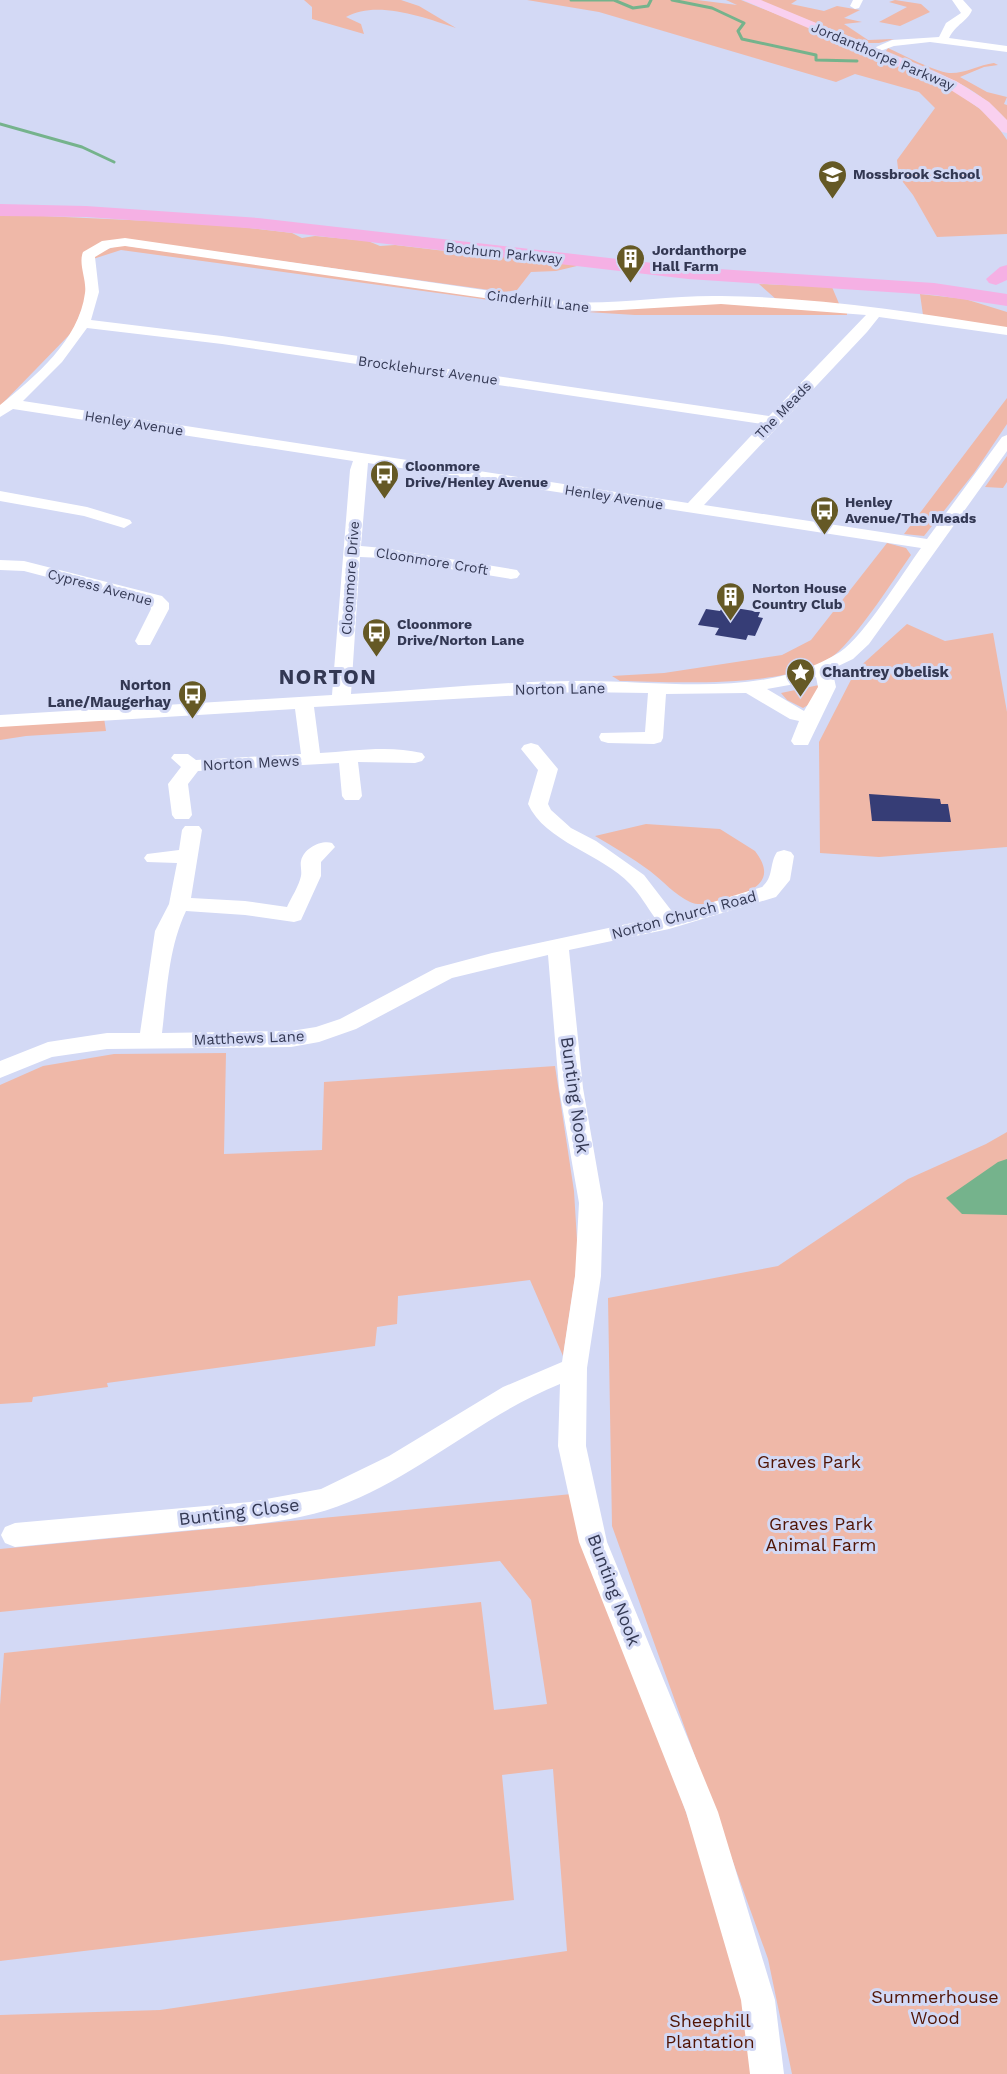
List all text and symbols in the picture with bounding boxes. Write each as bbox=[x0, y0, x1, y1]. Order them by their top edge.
street label: Jordanthorpe Parkway bbox=[809, 19, 958, 94]
school or university icon: Mossbrook School bbox=[816, 158, 848, 200]
place label: Mossbrook School bbox=[853, 166, 980, 182]
street label: Bochum Parkway bbox=[445, 239, 564, 267]
building icon: Jordanthorpe Hall Farm bbox=[615, 242, 647, 284]
place label: Jordanthorpe Hall Farm bbox=[652, 242, 747, 274]
street label: Cinderhill Lane bbox=[486, 287, 590, 315]
street label: Brocklehurst Avenue bbox=[357, 352, 499, 388]
street label: The Meads bbox=[752, 378, 814, 442]
street label: Henley Avenue bbox=[84, 407, 184, 439]
bus stop icon: Cloonmore Drive/Henley Avenue bbox=[368, 458, 400, 500]
place label: Cloonmore Drive/Henley Avenue bbox=[405, 458, 548, 490]
street label: Henley Avenue bbox=[564, 481, 664, 513]
bus stop icon: Henley Avenue/The Meads bbox=[808, 494, 840, 536]
place label: Henley Avenue/The Meads bbox=[845, 494, 977, 526]
street label: Cloonmore Drive bbox=[338, 520, 362, 636]
street label: Cloonmore Croft bbox=[375, 544, 489, 578]
street label: Cypress Avenue bbox=[46, 565, 154, 609]
building icon: Norton House Country Club bbox=[715, 580, 747, 622]
place label: Norton House Country Club bbox=[752, 580, 847, 612]
bus stop icon: Cloonmore Drive/Norton Lane bbox=[360, 616, 392, 658]
place label: Cloonmore Drive/Norton Lane bbox=[397, 616, 524, 648]
place icon: Chantrey Obelisk bbox=[785, 656, 817, 698]
place label: Chantrey Obelisk bbox=[822, 663, 950, 681]
district label: NORTON bbox=[279, 664, 377, 689]
place label: Norton Lane/Maugerhay bbox=[48, 676, 172, 711]
bus stop icon: Norton Lane/Maugerhay bbox=[176, 678, 208, 720]
street label: Norton Lane bbox=[515, 679, 605, 699]
street label: Norton Mews bbox=[202, 751, 300, 775]
street label: Norton Church Road bbox=[610, 887, 758, 943]
street label: Matthews Lane bbox=[193, 1027, 305, 1049]
street label: Bunting Nook bbox=[557, 1035, 594, 1155]
park label: Graves Park bbox=[757, 1451, 861, 1472]
street label: Bunting Close bbox=[177, 1494, 301, 1529]
park label: Graves Park Animal Farm bbox=[766, 1513, 876, 1555]
street label: Bunting Nook bbox=[584, 1531, 645, 1649]
park label: Summerhouse Wood bbox=[871, 1986, 999, 2028]
park label: Sheephill Plantation bbox=[665, 2010, 755, 2052]

